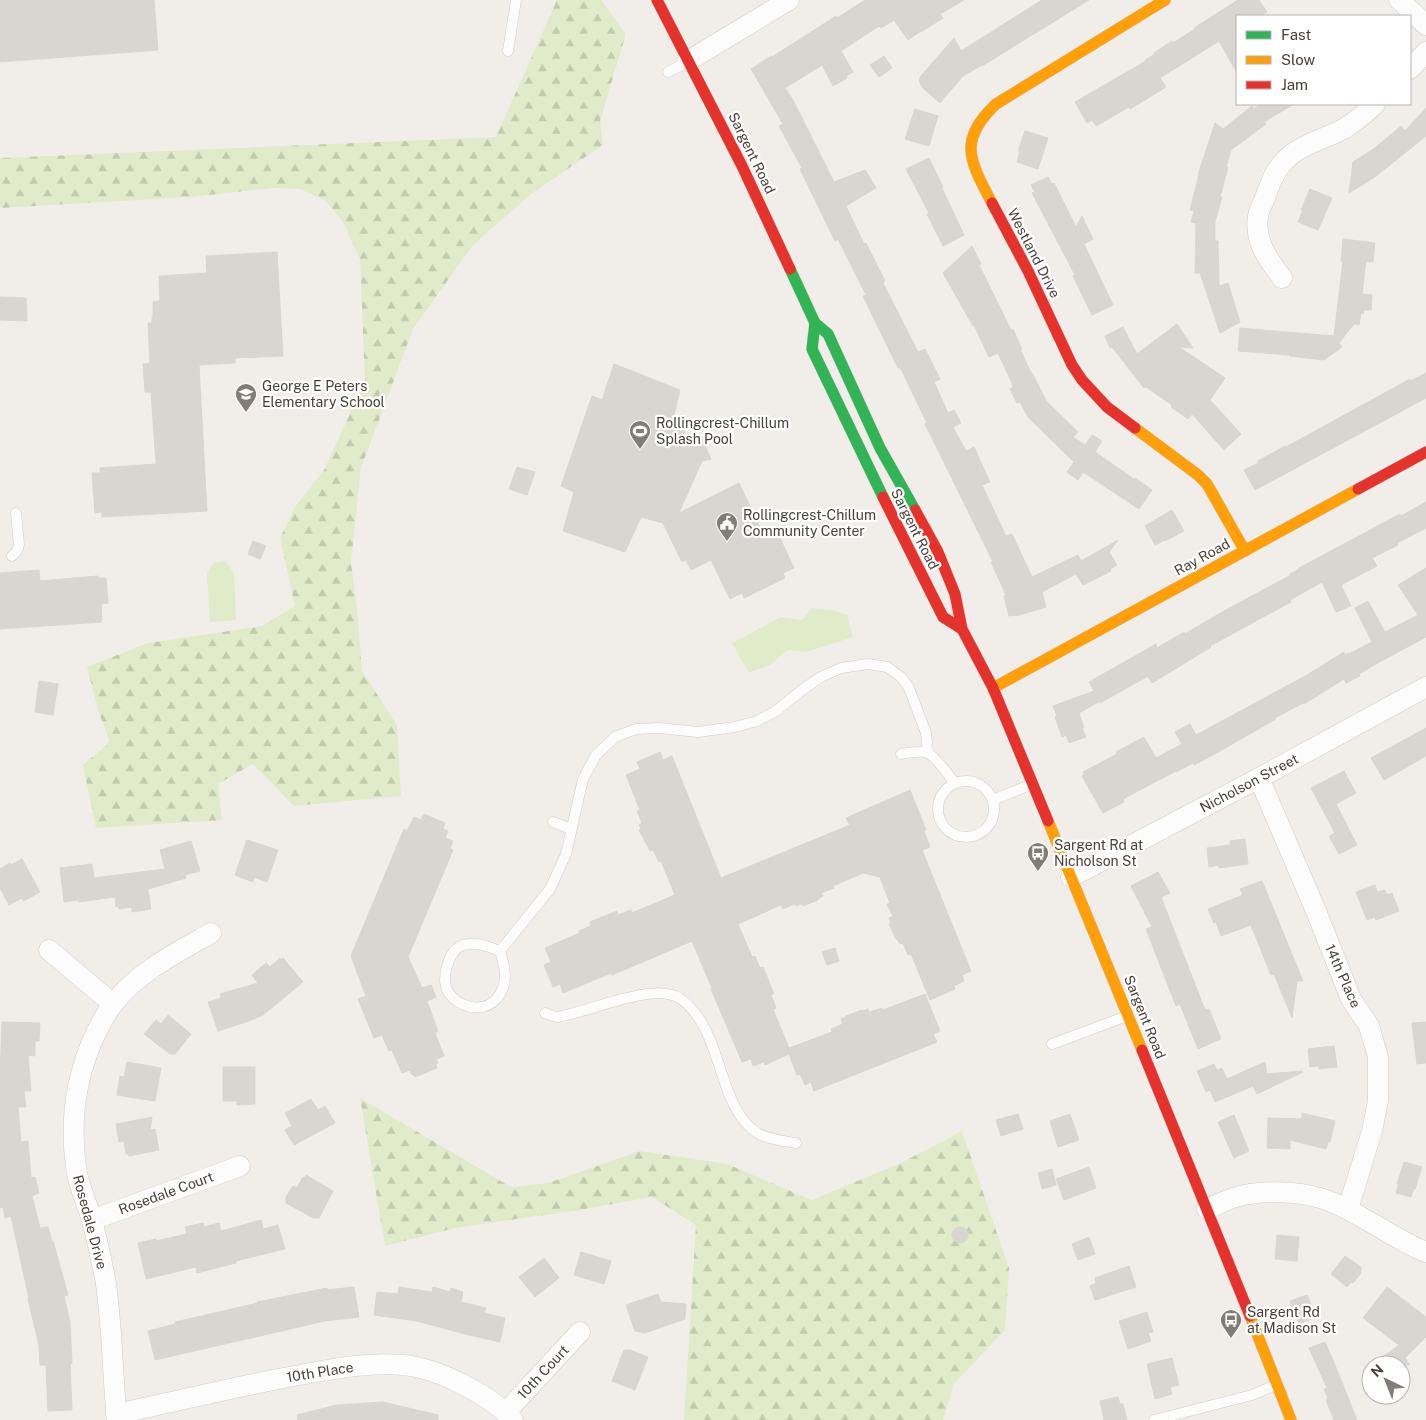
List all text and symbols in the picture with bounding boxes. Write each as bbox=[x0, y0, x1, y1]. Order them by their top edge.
legend bbox=[1236, 15, 1411, 105]
text: Fast bbox=[1281, 26, 1311, 43]
text: Slow bbox=[1281, 51, 1316, 68]
text: Jam bbox=[1281, 76, 1308, 93]
street label: Sargent Road bbox=[725, 110, 779, 196]
street label: Westland Drive bbox=[1005, 206, 1063, 300]
place label: George E Peters Elementary School bbox=[262, 378, 385, 410]
school or university icon: George E Peters Elementary School bbox=[234, 382, 258, 413]
place label: Rollingcrest-Chillum Splash Pool bbox=[656, 415, 789, 447]
sports icon: Rollingcrest-Chillum Splash Pool bbox=[628, 419, 652, 450]
street label: Sargent Road bbox=[888, 486, 942, 572]
place label: Rollingcrest-Chillum Community Center bbox=[743, 507, 876, 539]
public building icon: Rollingcrest-Chillum Community Center bbox=[715, 511, 739, 542]
street label: Ray Road bbox=[1172, 535, 1232, 579]
street label: Nicholson Street bbox=[1197, 750, 1301, 816]
place label: Sargent Rd at Nicholson St bbox=[1054, 837, 1143, 869]
bus stop icon: Sargent Rd at Nicholson St bbox=[1026, 841, 1050, 872]
street label: 14th Place bbox=[1322, 942, 1364, 1010]
street label: Sargent Road bbox=[1121, 973, 1169, 1061]
street label: Rosedale Court bbox=[116, 1168, 216, 1218]
street label: Rosedale Drive bbox=[70, 1173, 110, 1271]
place label: Sargent Rd at Madison St bbox=[1247, 1304, 1336, 1336]
bus stop icon: Sargent Rd at Madison St bbox=[1219, 1308, 1243, 1339]
street label: 10th Court bbox=[514, 1342, 572, 1402]
north arrow bbox=[1361, 1355, 1411, 1405]
street label: 10th Place bbox=[285, 1359, 355, 1385]
text: N bbox=[1368, 1361, 1387, 1380]

